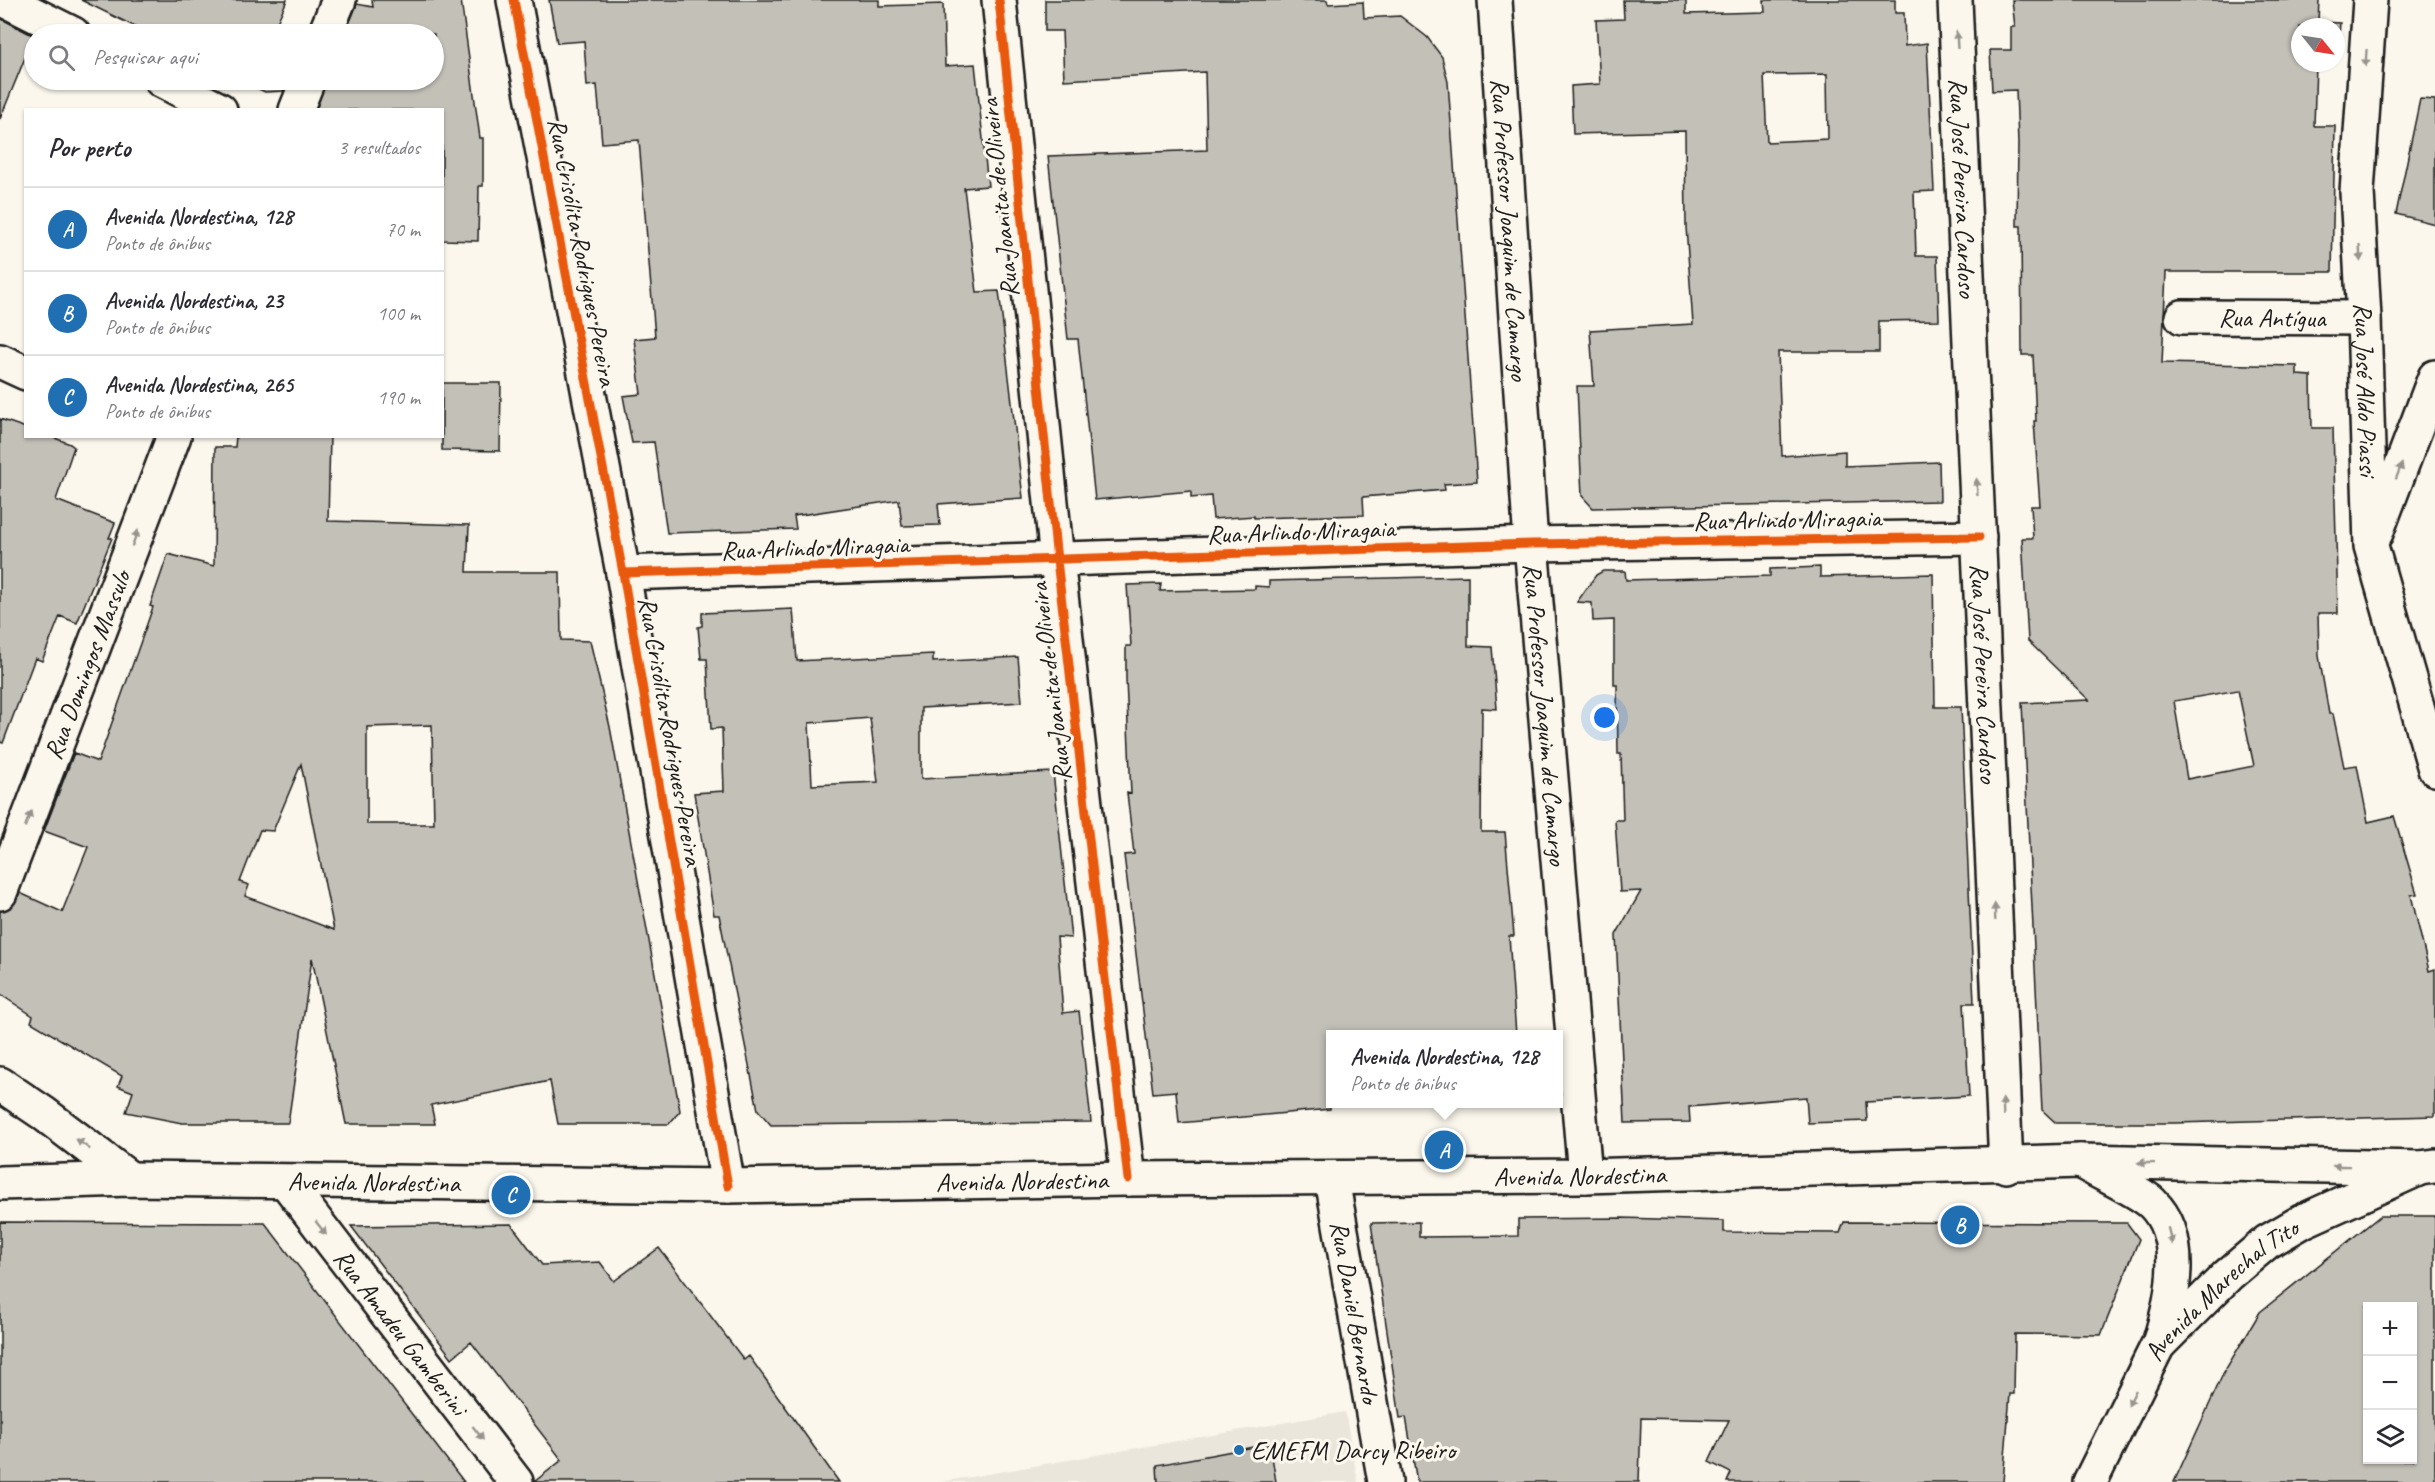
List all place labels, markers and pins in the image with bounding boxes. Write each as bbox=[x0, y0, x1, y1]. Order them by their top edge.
pin: A bbox=[1424, 1128, 1464, 1172]
pin: C bbox=[492, 1172, 530, 1218]
pin: B bbox=[1940, 1202, 1980, 1248]
place label: EMEFM Darcy Ribeiro bbox=[1251, 1434, 1458, 1467]
marker: EMEFM Darcy Ribeiro bbox=[1232, 1443, 1246, 1457]

